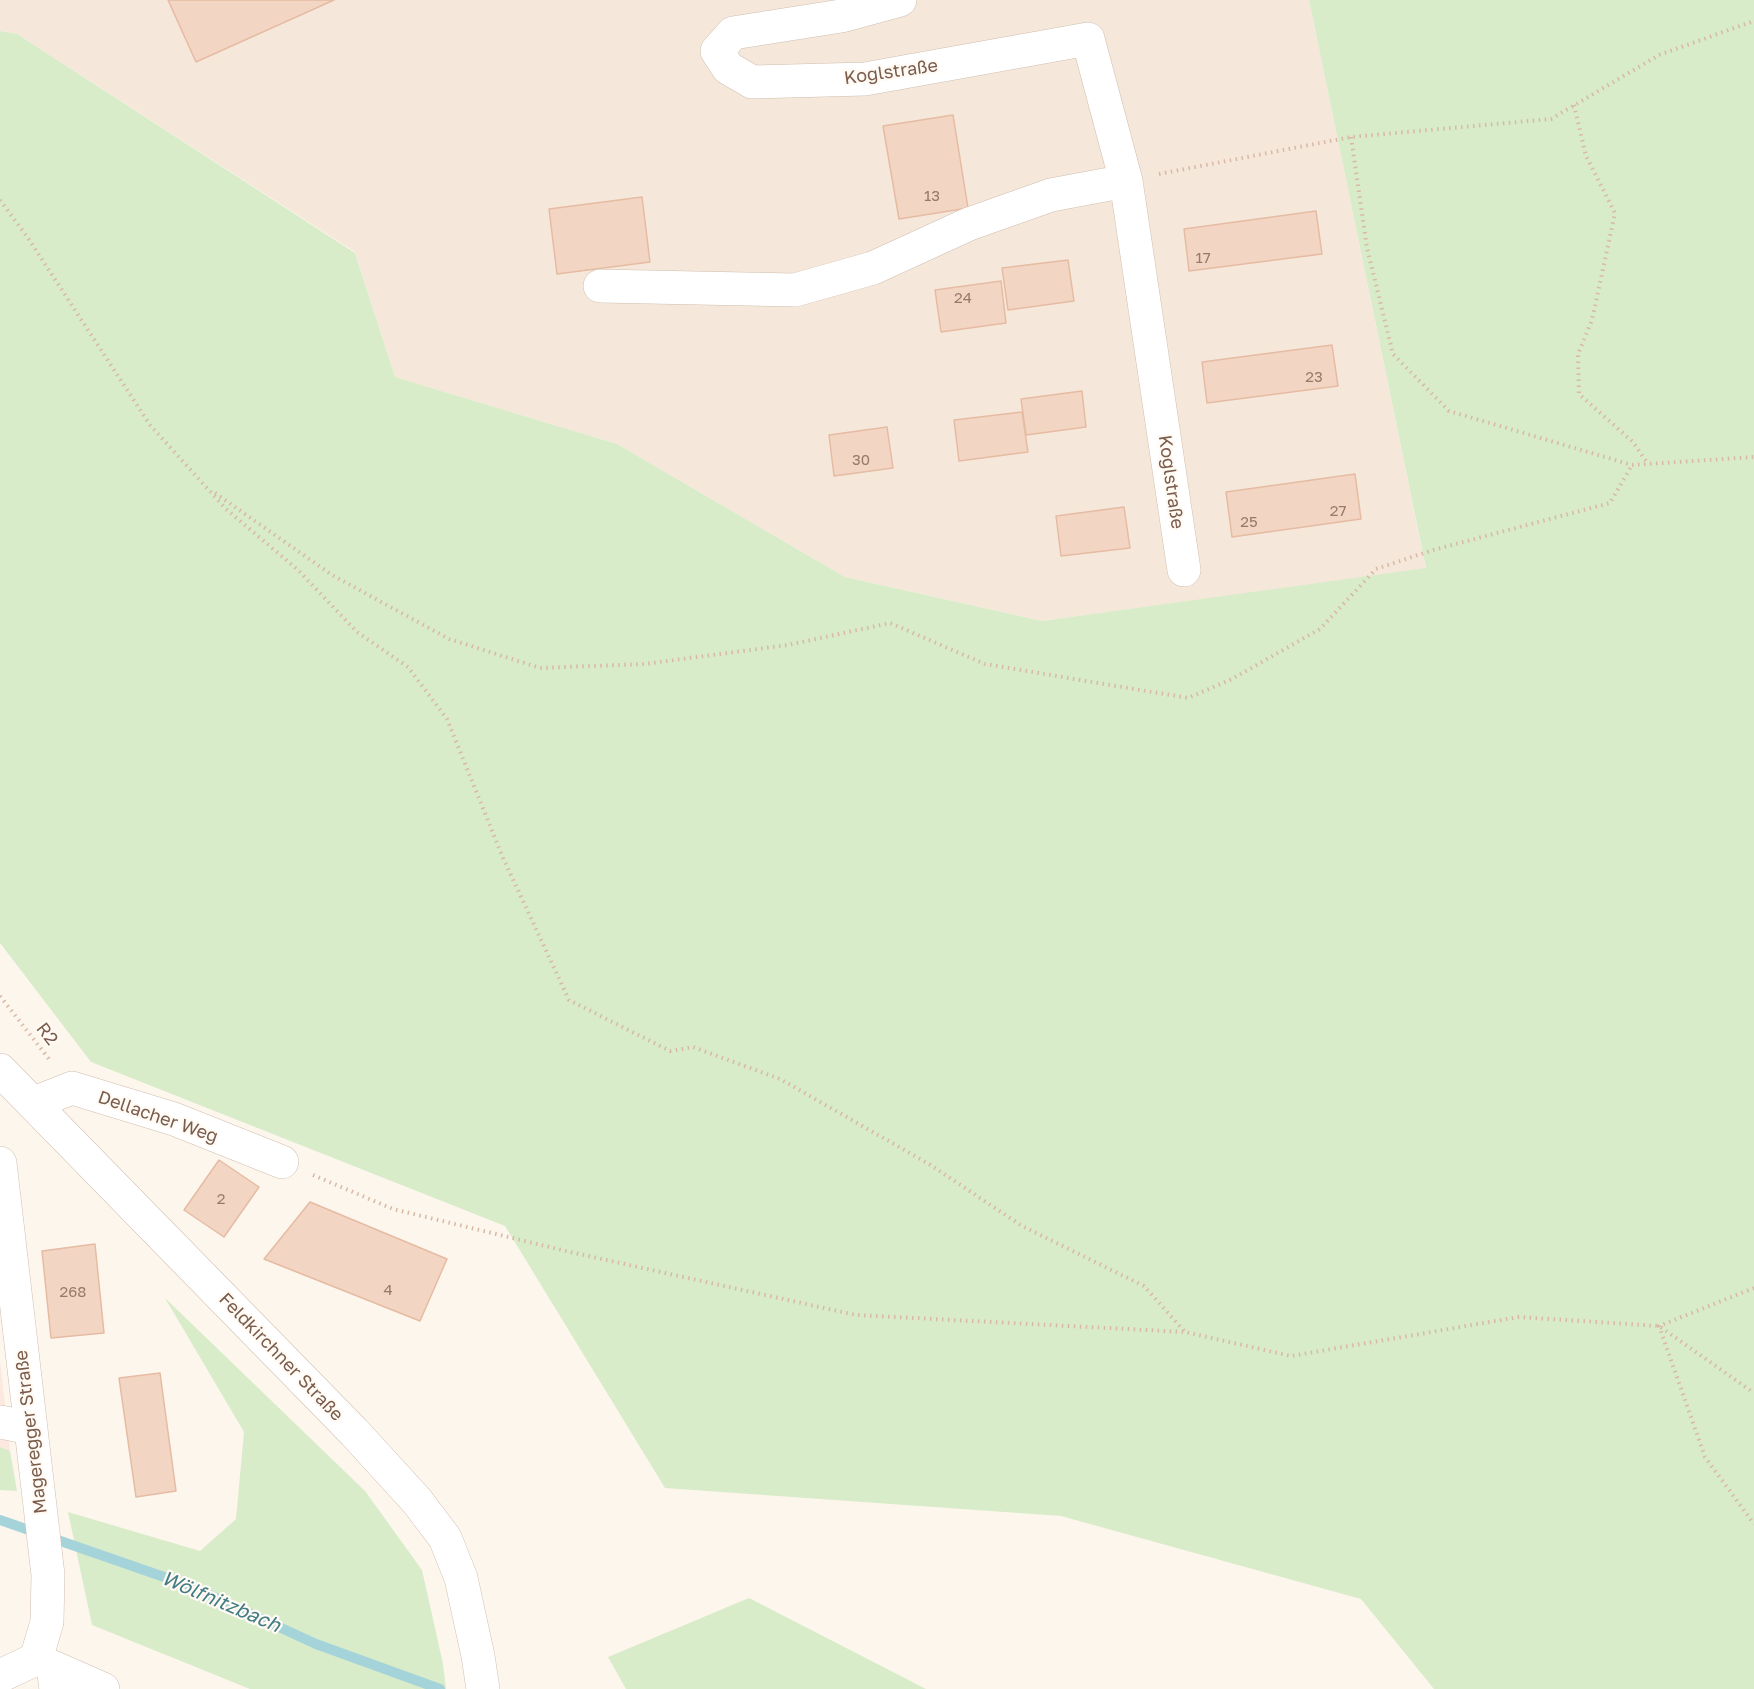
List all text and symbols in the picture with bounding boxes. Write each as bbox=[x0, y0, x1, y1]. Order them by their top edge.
street label: Koglstraße bbox=[843, 55, 939, 89]
house number: 13 bbox=[924, 187, 940, 205]
house number: 17 bbox=[1195, 249, 1211, 267]
house number: 24 bbox=[954, 289, 972, 307]
house number: 23 bbox=[1305, 368, 1323, 386]
street label: Koglstraße bbox=[1154, 434, 1188, 530]
house number: 30 bbox=[852, 451, 870, 469]
house number: 27 bbox=[1330, 502, 1346, 520]
house number: 25 bbox=[1240, 513, 1258, 531]
street label: R2 bbox=[32, 1018, 62, 1050]
street label: Dellacher Weg bbox=[95, 1086, 221, 1148]
house number: 2 bbox=[217, 1190, 225, 1208]
house number: 4 bbox=[383, 1281, 393, 1299]
house number: 268 bbox=[60, 1283, 86, 1301]
street label: Feldkirchner Straße bbox=[214, 1288, 348, 1426]
street label: Mageregger Straße bbox=[10, 1349, 52, 1515]
water label: Wölfnitzbach bbox=[158, 1566, 284, 1638]

